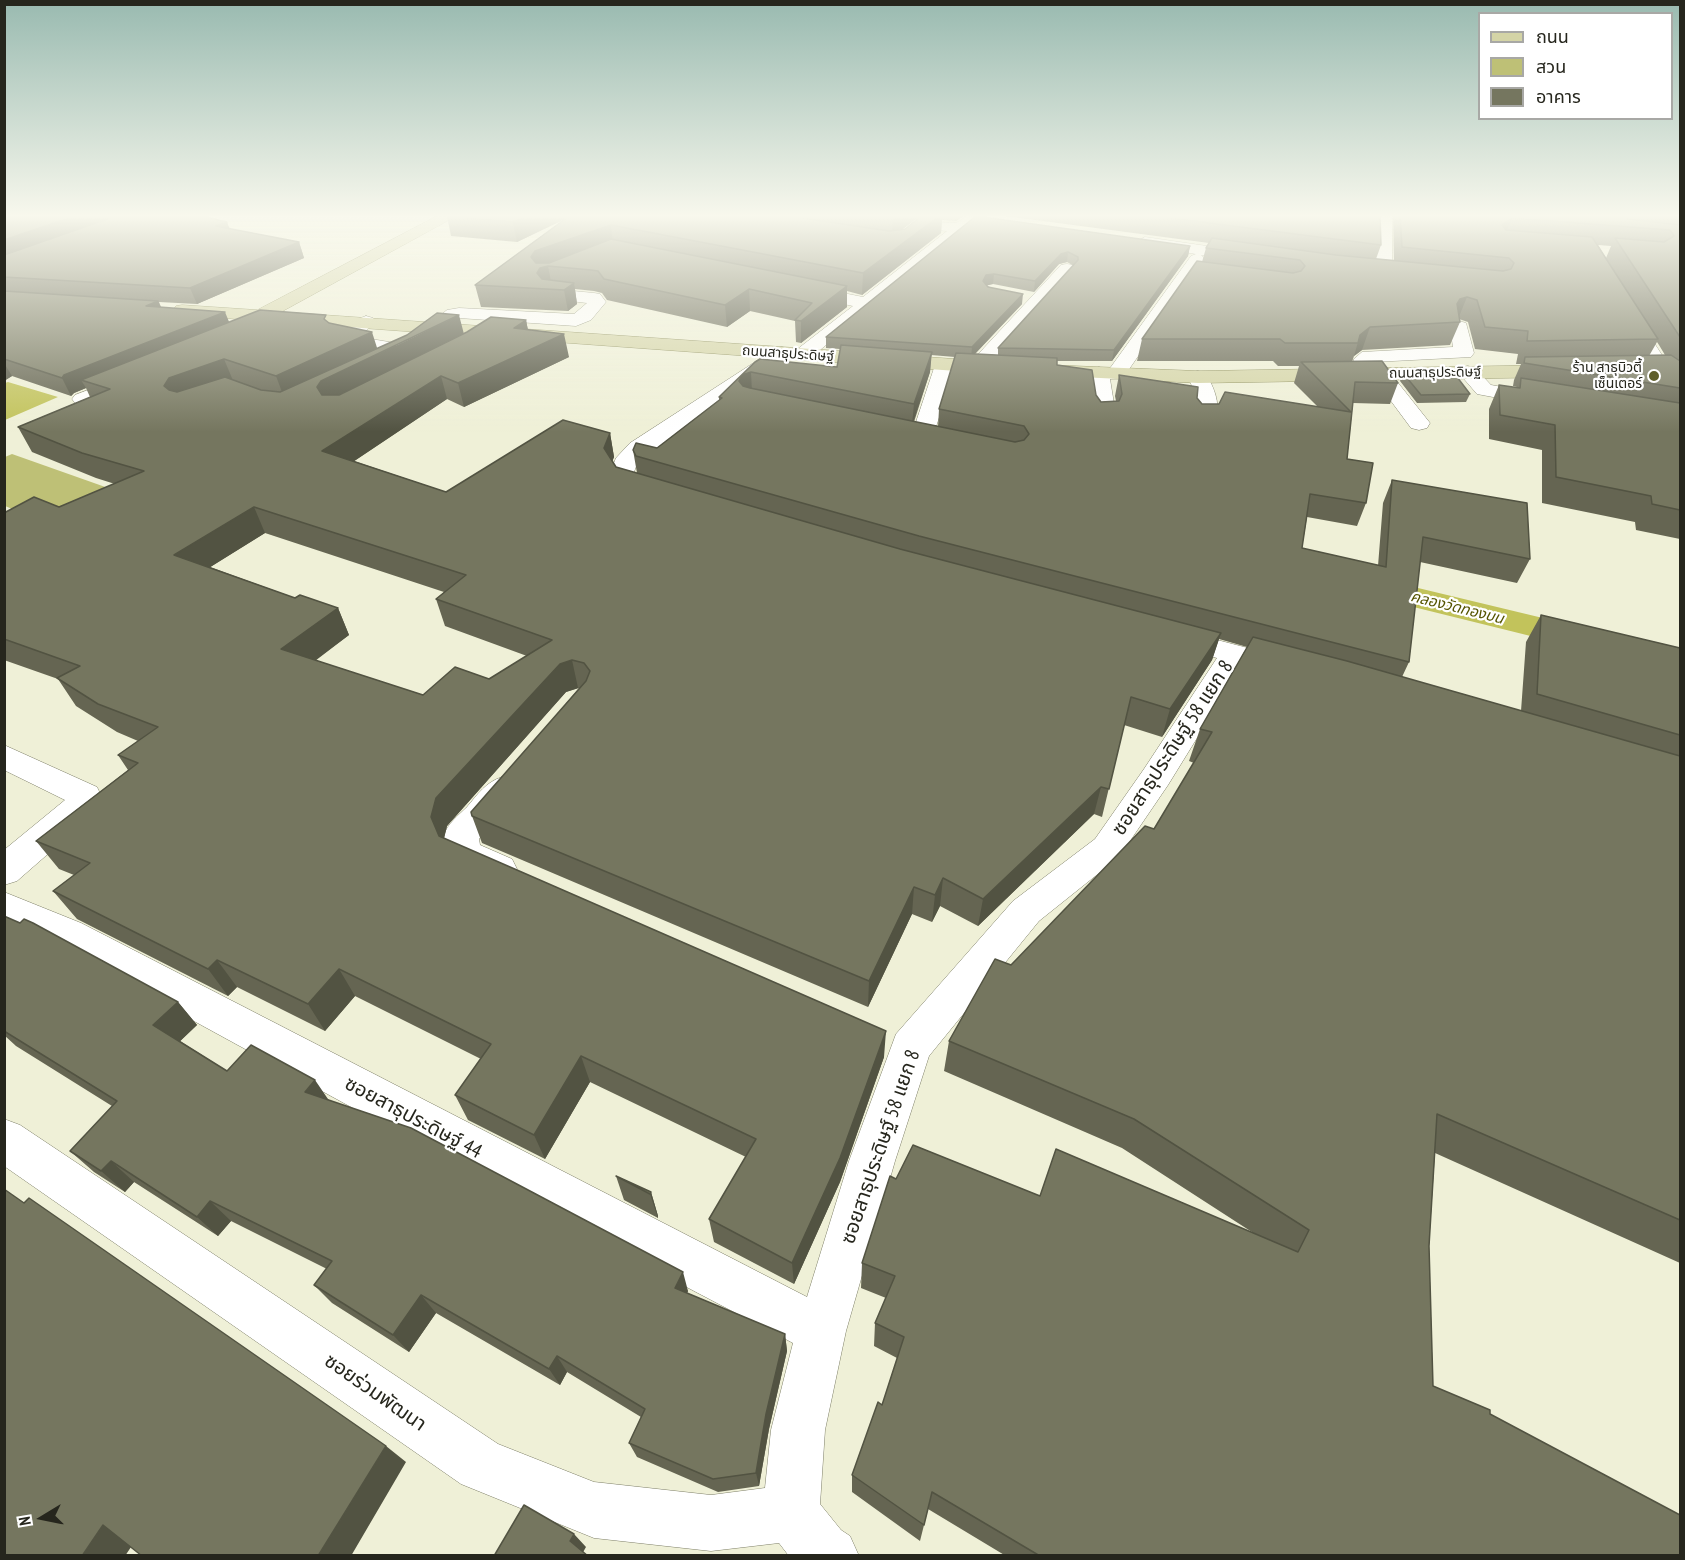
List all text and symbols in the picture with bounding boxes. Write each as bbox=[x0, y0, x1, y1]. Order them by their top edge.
legend bbox=[1478, 12, 1673, 120]
text: ถนน bbox=[1536, 25, 1569, 48]
text: สวน bbox=[1536, 55, 1566, 78]
text: อาคาร bbox=[1536, 85, 1581, 108]
street label: ถนนสาธุประดิษฐ์ bbox=[741, 342, 835, 366]
place label: ร้าน สาธุบิวตี้ เซ็นเตอร์ bbox=[1572, 360, 1642, 392]
street label: ถนนสาธุประดิษฐ์ bbox=[1389, 364, 1481, 382]
marker: ร้าน สาธุบิวตี้ เซ็นเตอร์ bbox=[1647, 369, 1661, 383]
water label: คลองวัดทองบน bbox=[1409, 588, 1505, 628]
street label: ซอยสาธุประดิษฐ์ 58 แยก 8 bbox=[1107, 656, 1239, 840]
street label: ซอยสาธุประดิษฐ์ 58 แยก 8 bbox=[836, 1047, 926, 1247]
street label: ซอยสาธุประดิษฐ์ 44 bbox=[340, 1072, 486, 1164]
street label: ซอยร่วมพัฒนา bbox=[320, 1349, 430, 1437]
north arrow bbox=[12, 1488, 72, 1548]
text: N bbox=[14, 1515, 35, 1527]

